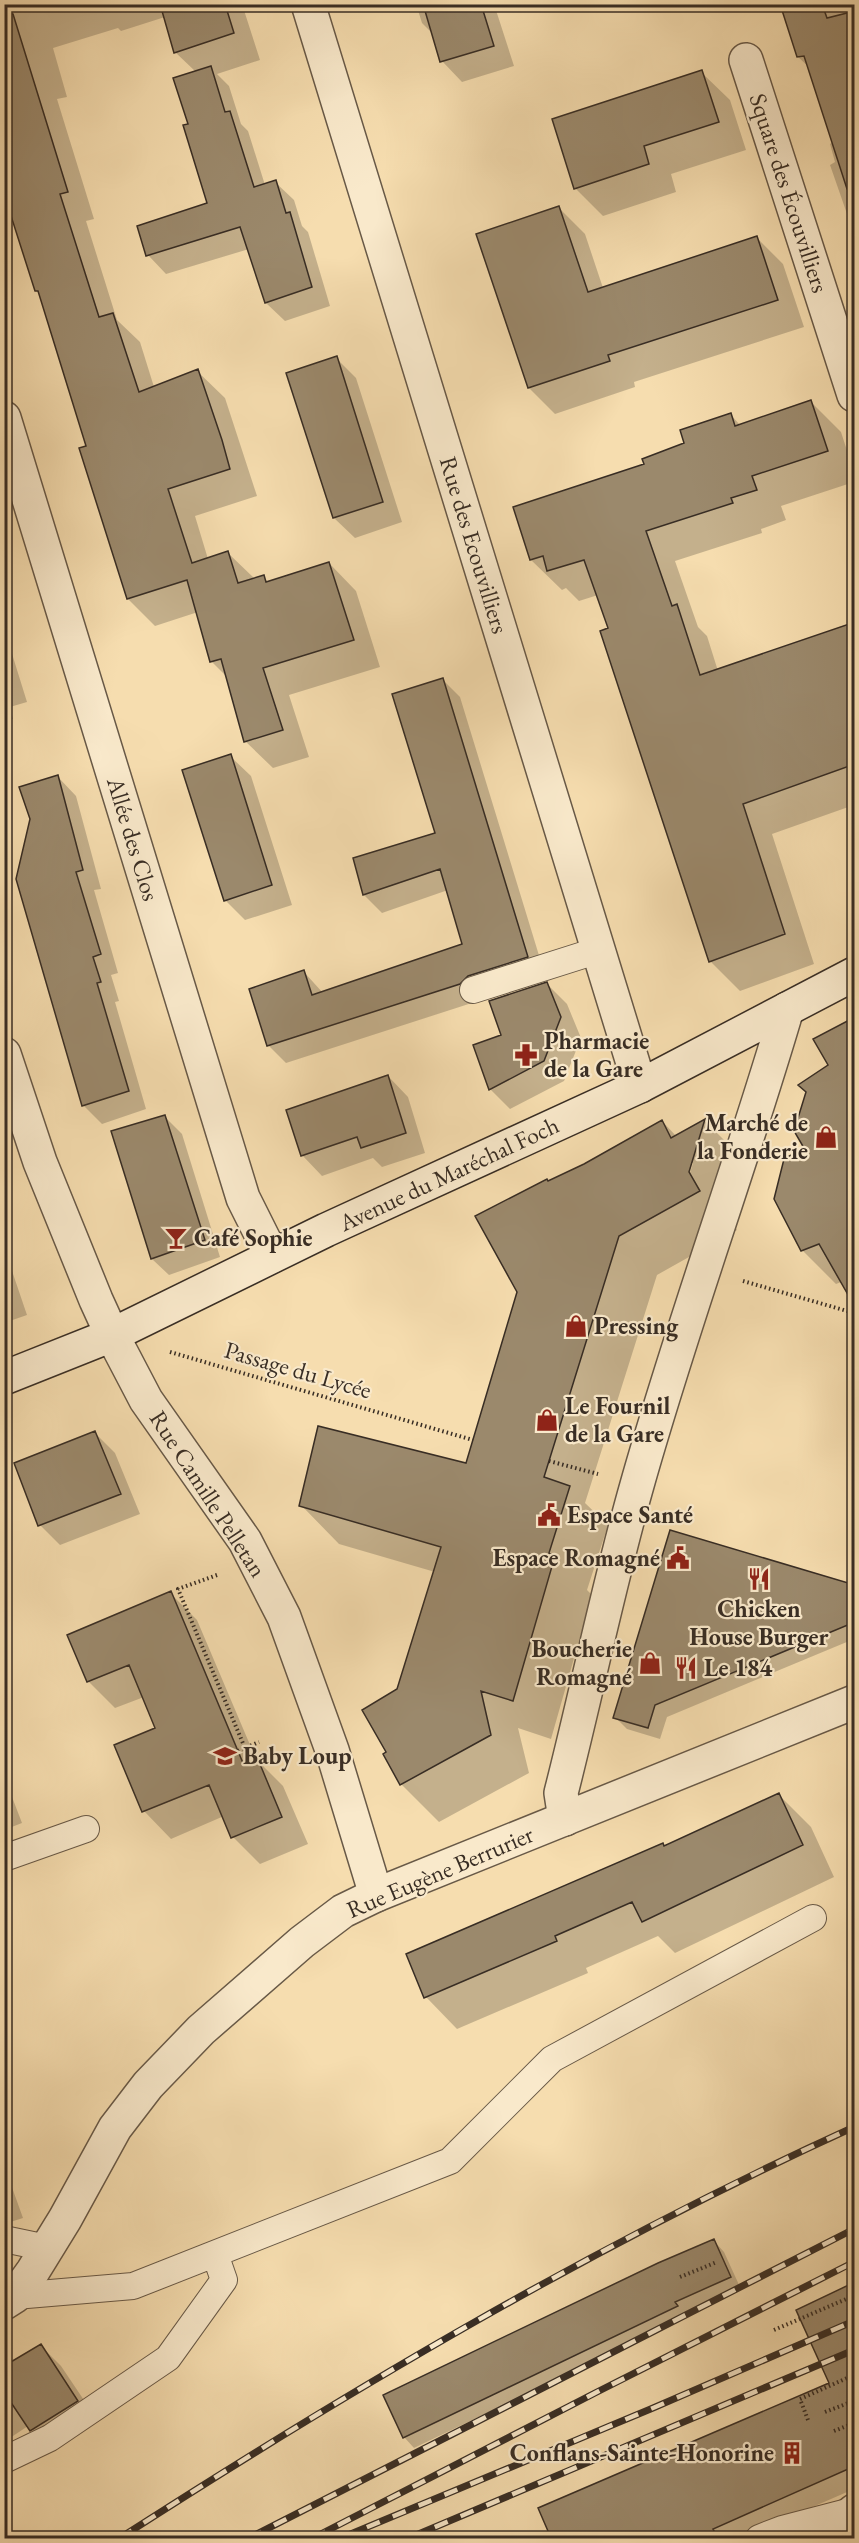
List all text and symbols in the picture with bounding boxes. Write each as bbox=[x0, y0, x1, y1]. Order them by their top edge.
street label: Square des Écouvilliers bbox=[743, 89, 836, 296]
street label: Rue des Ecouvilliers bbox=[433, 453, 516, 637]
street label: Allée des Clos bbox=[100, 772, 167, 905]
place label: Pharmacie de la Gare bbox=[544, 1025, 649, 1084]
pharmacy icon: Pharmacie de la Gare bbox=[513, 1042, 539, 1068]
place label: Marché de la Fonderie bbox=[697, 1107, 808, 1166]
street label: Avenue du Maréchal Foch bbox=[333, 1109, 564, 1239]
shop icon: Marché de la Fonderie bbox=[813, 1124, 839, 1150]
place label: Café Sophie bbox=[194, 1222, 313, 1253]
bar icon: Café Sophie bbox=[163, 1225, 189, 1251]
place label: Pressing bbox=[594, 1310, 679, 1342]
shop icon: Pressing bbox=[563, 1313, 589, 1339]
street label: Passage du Lycée bbox=[221, 1334, 375, 1405]
place label: Le Fournil de la Gare bbox=[565, 1390, 670, 1449]
street label: Rue Camille Pelletan bbox=[143, 1404, 274, 1583]
shop icon: Le Fournil de la Gare bbox=[534, 1407, 560, 1433]
place label: Espace Santé bbox=[567, 1499, 693, 1530]
public building icon: Espace Santé bbox=[536, 1502, 562, 1528]
place label: Espace Romagné bbox=[493, 1542, 660, 1574]
public building icon: Espace Romagné bbox=[665, 1545, 691, 1571]
restaurant icon: Chicken House Burger bbox=[746, 1566, 772, 1592]
place label: Chicken House Burger bbox=[690, 1593, 828, 1653]
place label: Boucherie Romagné bbox=[532, 1633, 632, 1693]
shop icon: Boucherie Romagné bbox=[637, 1650, 663, 1676]
place label: Le 184 bbox=[704, 1652, 773, 1683]
restaurant icon: Le 184 bbox=[673, 1655, 699, 1681]
place label: Baby Loup bbox=[243, 1740, 351, 1772]
school or university icon: Baby Loup bbox=[212, 1743, 238, 1769]
street label: Rue Eugène Berrurier bbox=[342, 1818, 538, 1925]
place label: Conflans-Sainte-Honorine bbox=[510, 2437, 774, 2468]
building icon: Conflans-Sainte-Honorine bbox=[779, 2440, 805, 2466]

